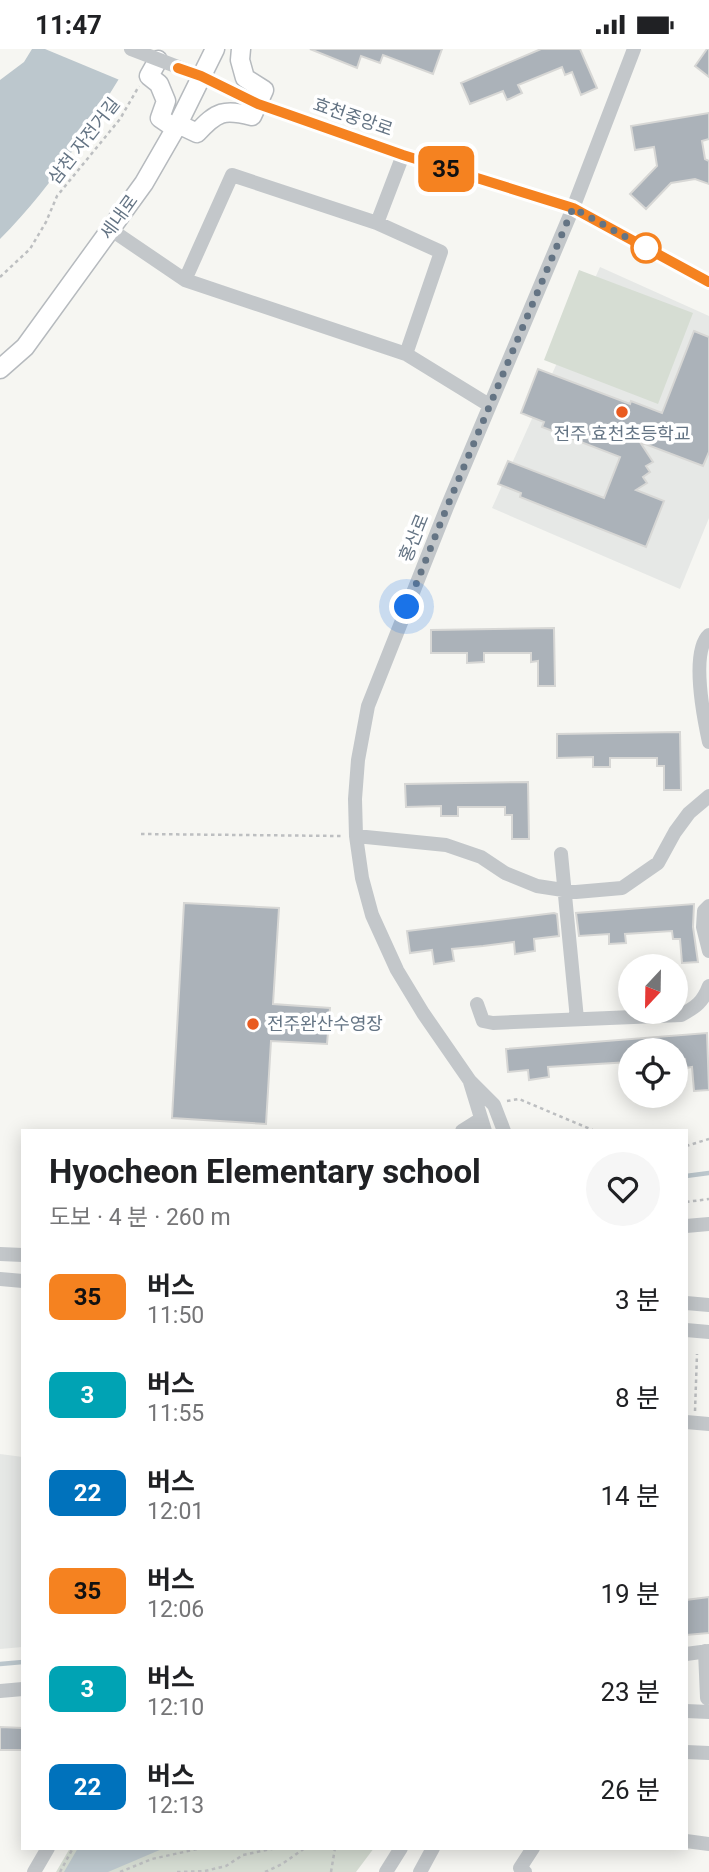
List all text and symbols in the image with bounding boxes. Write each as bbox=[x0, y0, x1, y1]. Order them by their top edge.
text: 11:47 bbox=[35, 10, 102, 40]
street label: 삼천 자전거길 bbox=[43, 93, 124, 188]
street label: 효천중앙로 bbox=[311, 93, 396, 140]
line badge: 35 bbox=[414, 146, 478, 192]
text: 35 bbox=[432, 155, 460, 183]
street label: 세내로 bbox=[95, 190, 142, 243]
unlabelled marker bbox=[631, 233, 661, 263]
marker: 전주 효천초등학교 bbox=[614, 404, 630, 420]
place label: 전주 효천초등학교 bbox=[554, 423, 690, 444]
street label: 홍산로 bbox=[394, 511, 433, 565]
your location bbox=[389, 589, 424, 624]
north arrow bbox=[618, 954, 688, 1024]
map controls bbox=[618, 954, 688, 1108]
place label: 전주완산수영장 bbox=[267, 1013, 383, 1034]
marker: 전주완산수영장 bbox=[245, 1016, 261, 1032]
button: locate bbox=[618, 1038, 688, 1108]
text: Hyocheon Elementary school bbox=[49, 1152, 481, 1191]
button: heart bbox=[586, 1152, 660, 1226]
text: 도보 · 4 분 · 260 m bbox=[49, 1204, 231, 1231]
text: 버스 bbox=[147, 1271, 195, 1301]
text: 35 bbox=[74, 1283, 101, 1311]
text: 3 분 bbox=[615, 1285, 660, 1315]
text: 11:50 bbox=[147, 1302, 204, 1329]
text: 버스 bbox=[147, 1369, 195, 1399]
text: 3 bbox=[81, 1381, 94, 1409]
text: 8 분 bbox=[615, 1383, 660, 1413]
text: 11:55 bbox=[147, 1400, 204, 1427]
text: 버스 bbox=[147, 1467, 195, 1497]
text: 22 bbox=[74, 1479, 101, 1507]
text: 14 분 bbox=[600, 1481, 660, 1511]
text: 12:01 bbox=[147, 1498, 204, 1525]
text: 버스 bbox=[147, 1565, 195, 1595]
text: 35 bbox=[74, 1577, 101, 1605]
text: 19 분 bbox=[600, 1579, 660, 1609]
text: 12:06 bbox=[147, 1596, 204, 1623]
text: 버스 bbox=[147, 1663, 195, 1693]
text: 3 bbox=[81, 1675, 94, 1703]
text: 23 분 bbox=[600, 1677, 660, 1707]
text: 12:10 bbox=[147, 1694, 204, 1721]
text: 버스 bbox=[147, 1761, 195, 1791]
text: 22 bbox=[74, 1773, 101, 1801]
text: 26 분 bbox=[600, 1775, 660, 1805]
text: 12:13 bbox=[147, 1792, 204, 1819]

